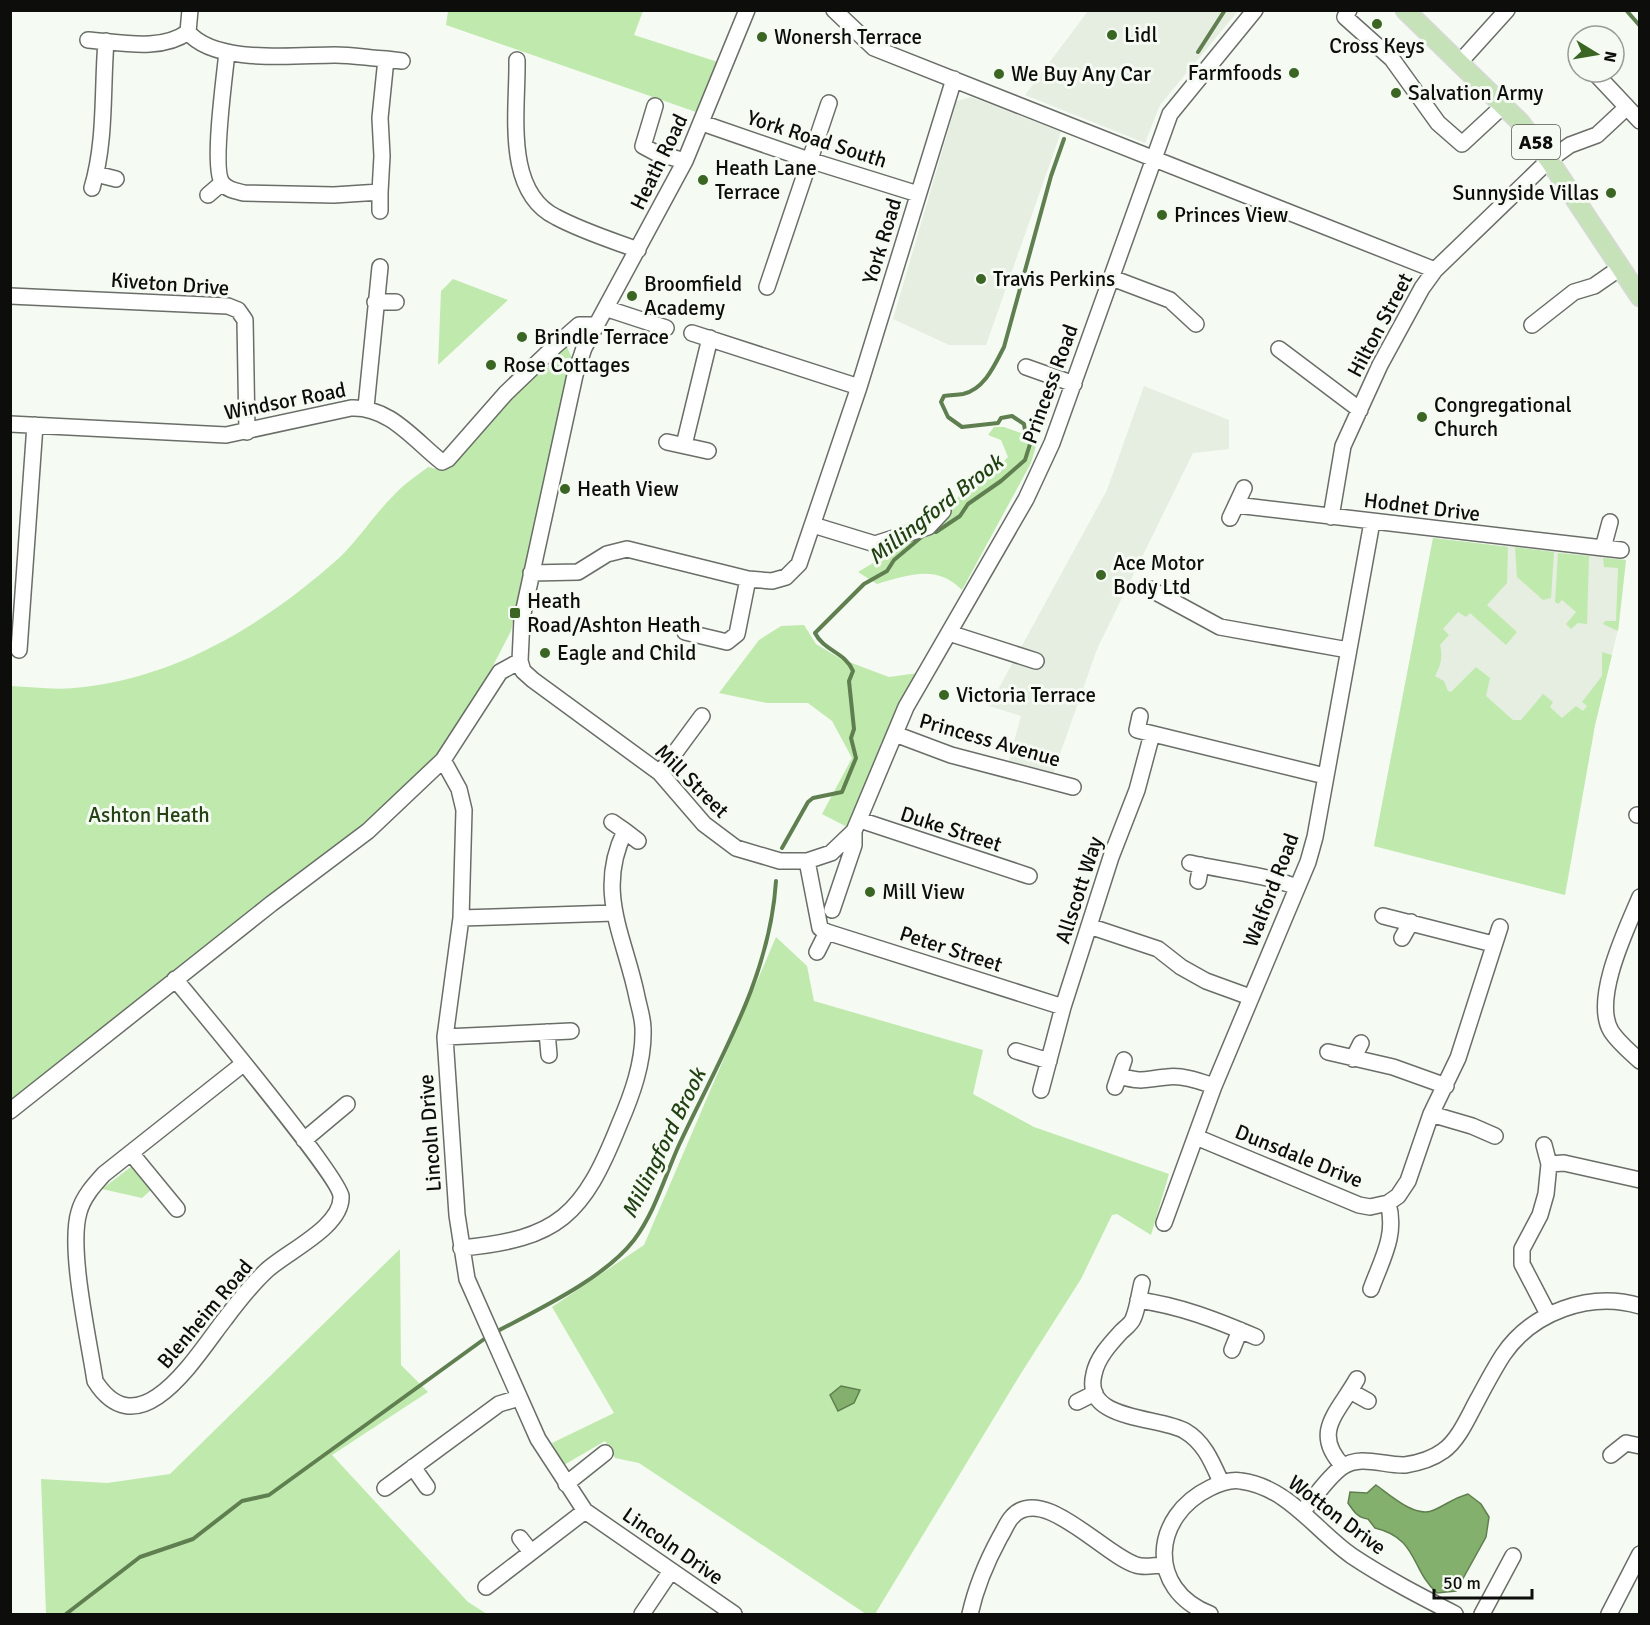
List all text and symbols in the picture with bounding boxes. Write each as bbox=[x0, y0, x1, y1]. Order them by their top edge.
marker: Cross Keys bbox=[1370, 17, 1384, 31]
place label: Lidl bbox=[1124, 22, 1158, 48]
place label: Wonersh Terrace bbox=[774, 24, 922, 50]
north arrow bbox=[1566, 24, 1626, 84]
marker: Lidl bbox=[1105, 28, 1119, 42]
marker: Wonersh Terrace bbox=[755, 30, 769, 44]
place label: Cross Keys bbox=[1329, 33, 1425, 59]
text: N bbox=[1599, 49, 1621, 64]
place label: Farmfoods bbox=[1188, 60, 1282, 86]
place label: We Buy Any Car bbox=[1011, 61, 1151, 87]
marker: Farmfoods bbox=[1287, 66, 1301, 80]
marker: We Buy Any Car bbox=[992, 67, 1006, 81]
place label: Salvation Army bbox=[1408, 80, 1543, 106]
marker: Salvation Army bbox=[1389, 86, 1403, 100]
street label: York Road South bbox=[744, 104, 890, 174]
street label: Heath Road bbox=[625, 110, 693, 214]
road number: A58 bbox=[1512, 125, 1560, 159]
place label: Heath Lane Terrace bbox=[715, 155, 817, 205]
marker: Heath Lane Terrace bbox=[696, 173, 710, 187]
place label: Sunnyside Villas bbox=[1453, 180, 1599, 206]
marker: Sunnyside Villas bbox=[1604, 186, 1618, 200]
street label: York Road bbox=[857, 195, 907, 287]
place label: Princes View bbox=[1174, 202, 1288, 228]
marker: Princes View bbox=[1155, 208, 1169, 222]
place label: Travis Perkins bbox=[993, 266, 1115, 292]
street label: Kiveton Drive bbox=[110, 267, 230, 301]
street label: Hilton Street bbox=[1342, 268, 1418, 382]
place label: Broomfield Academy bbox=[644, 271, 742, 321]
marker: Travis Perkins bbox=[974, 272, 988, 286]
marker: Broomfield Academy bbox=[625, 289, 639, 303]
street label: Princess Road bbox=[1016, 321, 1084, 447]
place label: Brindle Terrace bbox=[534, 324, 669, 350]
marker: Brindle Terrace bbox=[515, 330, 529, 344]
place label: Rose Cottages bbox=[503, 352, 630, 378]
marker: Rose Cottages bbox=[484, 358, 498, 372]
street label: Windsor Road bbox=[222, 376, 348, 426]
place label: Congregational Church bbox=[1434, 392, 1572, 442]
marker: Congregational Church bbox=[1415, 410, 1429, 424]
water label: Millingford Brook bbox=[863, 447, 1010, 570]
place label: Heath View bbox=[577, 476, 679, 502]
marker: Heath View bbox=[558, 482, 572, 496]
street label: Hodnet Drive bbox=[1362, 487, 1482, 527]
place label: Ace Motor Body Ltd bbox=[1113, 550, 1204, 600]
marker: Ace Motor Body Ltd bbox=[1094, 568, 1108, 582]
place label: Heath Road/Ashton Heath bbox=[527, 588, 701, 638]
marker: Heath Road/Ashton Heath bbox=[508, 606, 522, 620]
place label: Eagle and Child bbox=[557, 640, 696, 666]
marker: Eagle and Child bbox=[538, 646, 552, 660]
place label: Victoria Terrace bbox=[956, 682, 1096, 708]
marker: Victoria Terrace bbox=[937, 688, 951, 702]
street label: Princess Avenue bbox=[916, 707, 1064, 773]
street label: Mill Street bbox=[650, 739, 734, 823]
street label: Duke Street bbox=[897, 800, 1005, 858]
park label: Ashton Heath bbox=[88, 802, 210, 828]
street label: Walford Road bbox=[1237, 829, 1305, 951]
street label: Allscott Way bbox=[1049, 833, 1109, 947]
place label: Mill View bbox=[882, 879, 965, 905]
marker: Mill View bbox=[863, 885, 877, 899]
street label: Peter Street bbox=[896, 920, 1006, 978]
water label: Millingford Brook bbox=[615, 1062, 712, 1223]
street label: Lincoln Drive bbox=[413, 1073, 447, 1193]
street label: Dunsdale Drive bbox=[1231, 1119, 1367, 1193]
street label: Blenheim Road bbox=[152, 1254, 258, 1374]
street label: Wotton Drive bbox=[1283, 1470, 1391, 1560]
street label: Lincoln Drive bbox=[617, 1502, 729, 1590]
scale bar bbox=[1434, 1562, 1532, 1600]
text: 50 m bbox=[1443, 1572, 1481, 1594]

